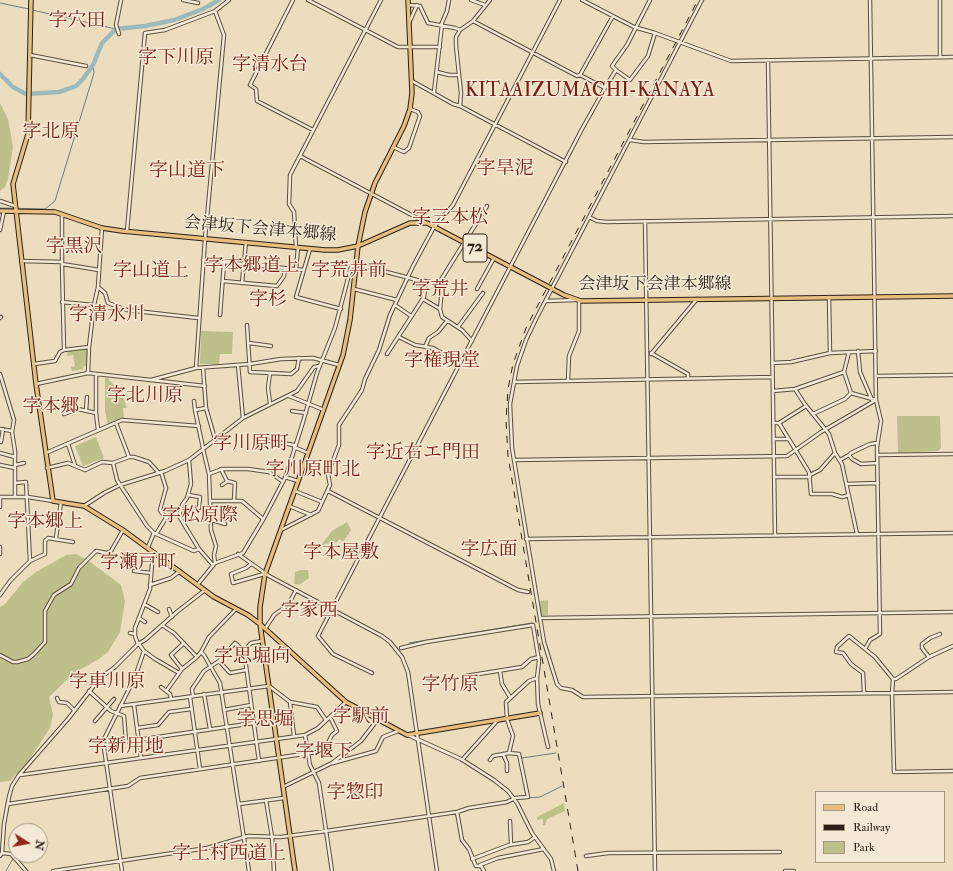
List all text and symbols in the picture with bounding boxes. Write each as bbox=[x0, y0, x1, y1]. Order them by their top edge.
district label: 字穴田 bbox=[49, 11, 105, 33]
district label: 字下川原 bbox=[138, 48, 214, 70]
district label: 字清水台 bbox=[232, 55, 308, 77]
district label: KITAAIZUMACHI-KANAYA bbox=[455, 81, 725, 103]
district label: 字北原 bbox=[23, 122, 79, 144]
district label: 字旱泥 bbox=[477, 159, 533, 181]
district label: 字山道下 bbox=[149, 161, 225, 183]
district label: 字三本松 bbox=[412, 208, 488, 230]
street label: 会津坂下会津本郷線 bbox=[183, 213, 337, 247]
road number: 72 bbox=[463, 234, 487, 262]
district label: 字黒沢 bbox=[46, 237, 102, 259]
district label: 字本郷道上 bbox=[205, 256, 299, 278]
district label: 字山道上 bbox=[113, 261, 189, 283]
district label: 字荒井前 bbox=[311, 261, 387, 283]
street label: 会津坂下会津本郷線 bbox=[579, 275, 731, 295]
district label: 字荒井 bbox=[412, 280, 468, 302]
district label: 字杉 bbox=[249, 290, 287, 312]
district label: 字清水川 bbox=[69, 305, 145, 327]
district label: 字権現堂 bbox=[404, 351, 480, 373]
district label: 字北川原 bbox=[107, 386, 183, 408]
district label: 字本郷 bbox=[23, 397, 79, 419]
district label: 字川原町 bbox=[213, 434, 289, 456]
district label: 字近右エ門田 bbox=[366, 443, 480, 465]
district label: 字川原町北 bbox=[266, 460, 360, 482]
district label: 字松原際 bbox=[162, 506, 238, 528]
district label: 字本郷上 bbox=[7, 512, 83, 534]
district label: 字広面 bbox=[461, 540, 517, 562]
district label: 字本屋敷 bbox=[303, 543, 379, 565]
district label: 字瀬戸町 bbox=[100, 553, 176, 575]
district label: 字家西 bbox=[281, 601, 337, 623]
district label: 字思堀向 bbox=[214, 647, 290, 669]
district label: 字車川原 bbox=[69, 672, 145, 694]
district label: 字竹原 bbox=[422, 675, 478, 697]
district label: 字駅前 bbox=[333, 707, 389, 729]
district label: 字思堀 bbox=[237, 710, 293, 732]
district label: 字新用地 bbox=[88, 737, 164, 759]
district label: 字堰下 bbox=[296, 742, 352, 764]
district label: 字惣印 bbox=[327, 783, 383, 805]
legend bbox=[815, 791, 945, 863]
text: Road bbox=[853, 800, 878, 815]
text: Railway bbox=[853, 820, 890, 835]
north arrow bbox=[8, 823, 48, 863]
text: N bbox=[32, 839, 47, 851]
text: Park bbox=[853, 840, 875, 855]
district label: 字上村西道上 bbox=[172, 844, 286, 866]

